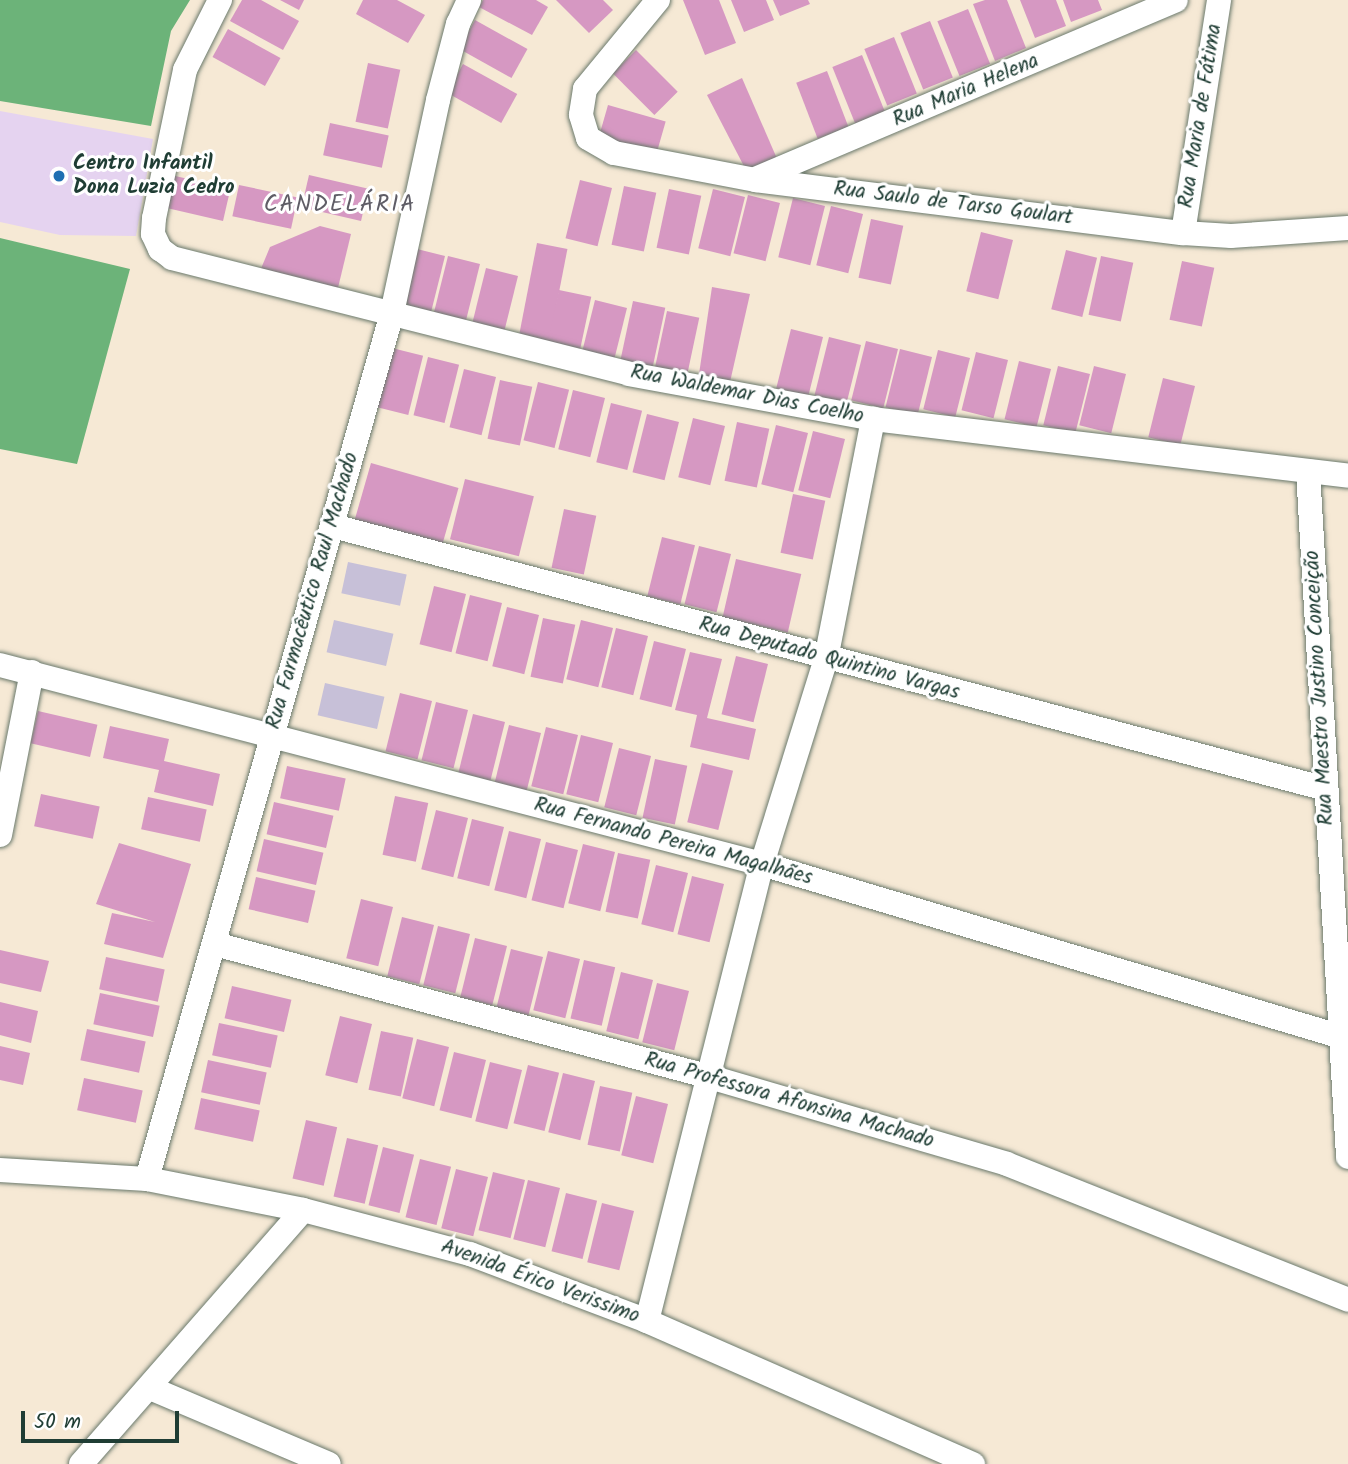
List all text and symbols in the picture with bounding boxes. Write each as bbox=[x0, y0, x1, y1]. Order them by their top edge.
street label: Rua Maria de Fátima bbox=[1174, 22, 1228, 210]
street label: Rua Maria Helena bbox=[889, 49, 1043, 133]
place label: Centro Infantil Dona Luzia Cedro bbox=[73, 151, 235, 201]
marker: Centro Infantil Dona Luzia Cedro bbox=[51, 168, 67, 184]
street label: Rua Saulo de Tarso Goulart bbox=[832, 177, 1074, 231]
district label: CANDELÁRIA bbox=[265, 191, 415, 219]
street label: Rua Waldemar Dias Coelho bbox=[628, 360, 866, 430]
street label: Rua Farmacêutico Raul Machado bbox=[261, 450, 365, 732]
street label: Rua Maestro Justino Conceição bbox=[1300, 550, 1340, 826]
street label: Rua Deputado Quintino Vargas bbox=[696, 612, 962, 706]
street label: Rua Fernando Pereira Magalhães bbox=[531, 793, 815, 891]
street label: Rua Professora Afonsina Machado bbox=[641, 1048, 937, 1154]
street label: Avenida Érico Verissimo bbox=[437, 1234, 643, 1330]
scale bar bbox=[24, 1398, 182, 1442]
text: 50 m bbox=[34, 1406, 81, 1439]

